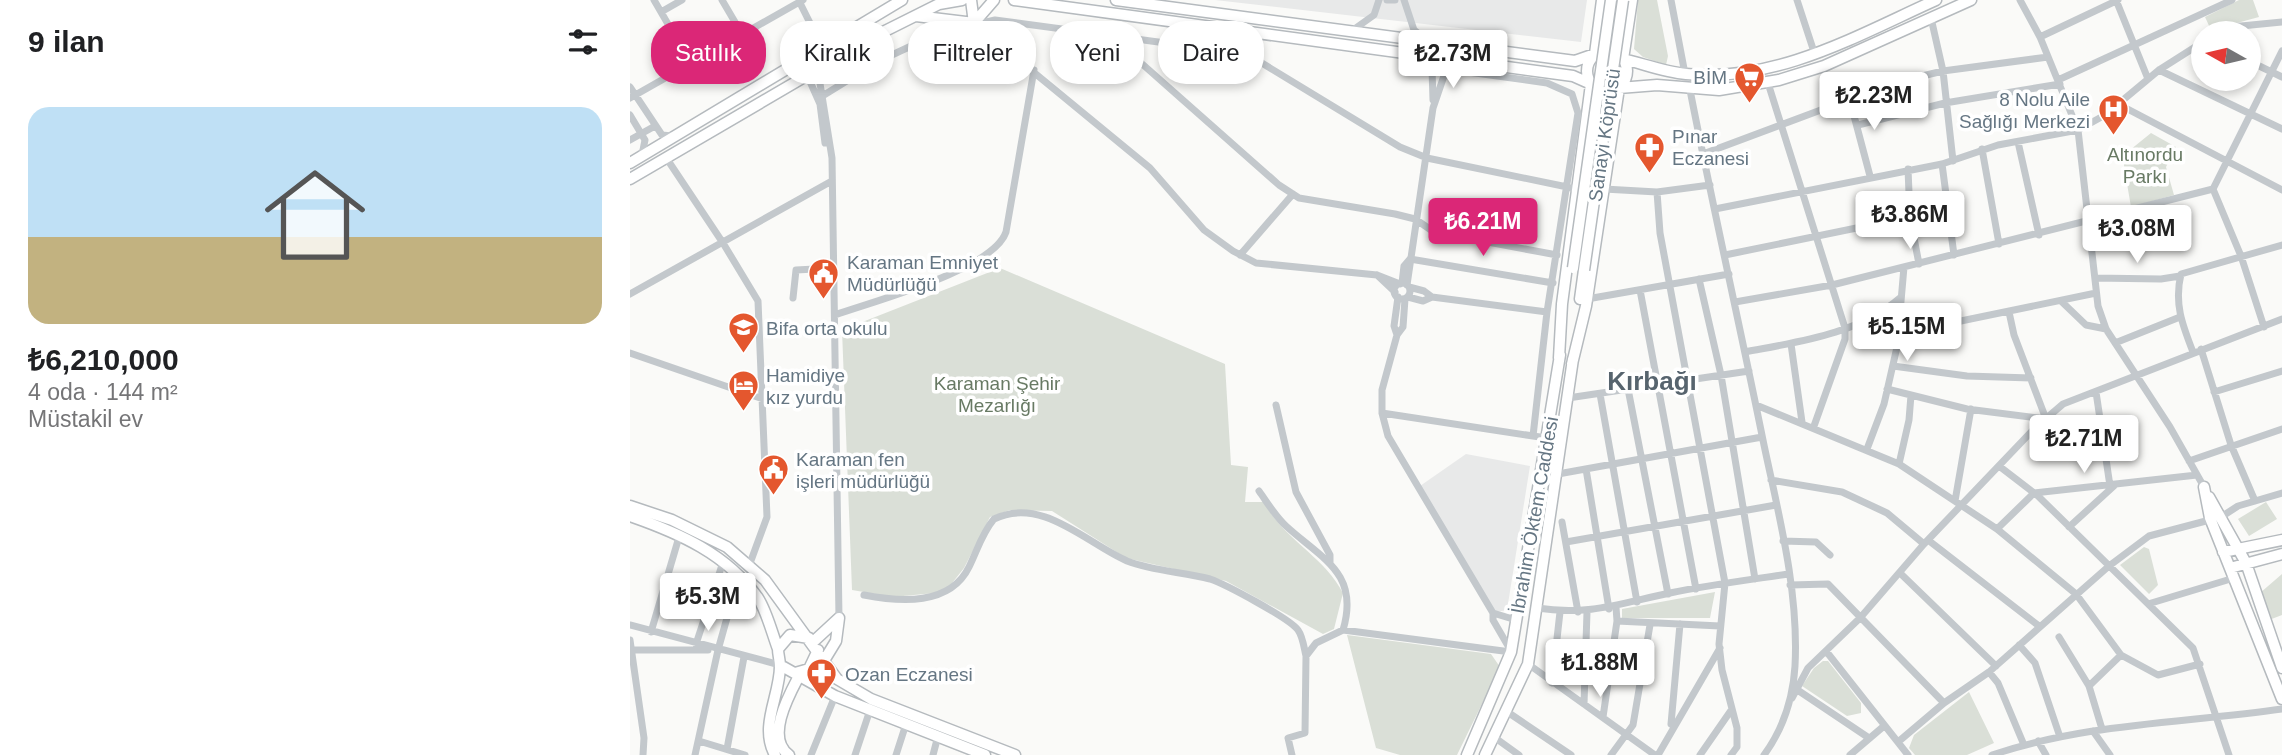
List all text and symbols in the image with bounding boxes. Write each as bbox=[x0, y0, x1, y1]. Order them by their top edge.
chip: Satılık bbox=[651, 21, 766, 84]
chip: Kiralık bbox=[780, 21, 894, 84]
chip: Filtreler bbox=[908, 21, 1036, 84]
chip: Yeni bbox=[1050, 21, 1144, 84]
chip: Daire bbox=[1158, 21, 1264, 84]
north arrow bbox=[2191, 21, 2261, 91]
map controls bbox=[2191, 21, 2261, 91]
icon: filters bbox=[564, 23, 602, 61]
text: 9 ilan bbox=[28, 25, 105, 58]
pin: ₺2.73M bbox=[1396, 31, 1510, 90]
text: ₺2.73M bbox=[1414, 40, 1492, 66]
supermarket icon: BİM bbox=[1733, 60, 1767, 104]
street label: Sanayi Köprüsü bbox=[1585, 67, 1624, 203]
place label: BİM bbox=[1693, 67, 1727, 88]
pin: ₺2.23M bbox=[1817, 72, 1931, 132]
text: ₺2.23M bbox=[1835, 82, 1913, 108]
place label: 8 Nolu Aile Sağlığı Merkezi bbox=[1959, 89, 2090, 132]
hospital icon: 8 Nolu Aile Sağlığı Merkezi bbox=[2096, 93, 2130, 137]
place label: Pınar Eczanesi bbox=[1672, 126, 1749, 169]
pharmacy icon: Pınar Eczanesi bbox=[1632, 130, 1666, 174]
park label: Altınordu Parkı bbox=[2107, 144, 2183, 187]
icon: home bbox=[252, 152, 378, 278]
pin: ₺3.86M bbox=[1853, 191, 1967, 251]
pin: ₺6.21M bbox=[1426, 198, 1540, 258]
text: ₺3.86M bbox=[1871, 201, 1949, 227]
pin: ₺3.08M bbox=[2080, 205, 2194, 265]
text: ₺6.21M bbox=[1444, 208, 1522, 234]
text: ₺3.08M bbox=[2098, 215, 2176, 241]
place label: Karaman Emniyet Müdürlüğü bbox=[847, 252, 999, 295]
public building icon: Karaman Emniyet Müdürlüğü bbox=[807, 256, 841, 300]
pin: ₺5.15M bbox=[1850, 304, 1964, 363]
school or university icon: Bifa orta okulu bbox=[726, 311, 760, 355]
text: ₺5.15M bbox=[1868, 313, 1946, 339]
place label: Bifa orta okulu bbox=[766, 318, 887, 339]
text: ₺6,210,000 bbox=[28, 343, 179, 376]
place label: Hamidiye kız yurdu bbox=[766, 365, 845, 408]
district label: Kırbağı bbox=[1607, 366, 1697, 396]
hotel icon: Hamidiye kız yurdu bbox=[726, 369, 760, 413]
park label: Karaman Şehir Mezarlığı bbox=[934, 373, 1061, 416]
text: 4 oda · 144 m² bbox=[28, 379, 178, 405]
text: Müstakil ev bbox=[28, 406, 143, 432]
street label: İbrahim Öktem Caddesi bbox=[1507, 415, 1562, 615]
pin: ₺2.71M bbox=[2027, 416, 2141, 475]
text: ₺2.71M bbox=[2045, 425, 2123, 451]
place label: Karaman fen işleri müdürlüğü bbox=[796, 449, 930, 492]
public building icon: Karaman fen işleri müdürlüğü bbox=[756, 453, 790, 497]
pin: ₺5.3M bbox=[659, 574, 757, 633]
text: ₺5.3M bbox=[676, 583, 740, 609]
pin: ₺1.88M bbox=[1543, 640, 1657, 699]
text: ₺1.88M bbox=[1561, 649, 1639, 675]
pharmacy icon: Ozan Eczanesi bbox=[805, 657, 839, 701]
place label: Ozan Eczanesi bbox=[845, 664, 973, 685]

